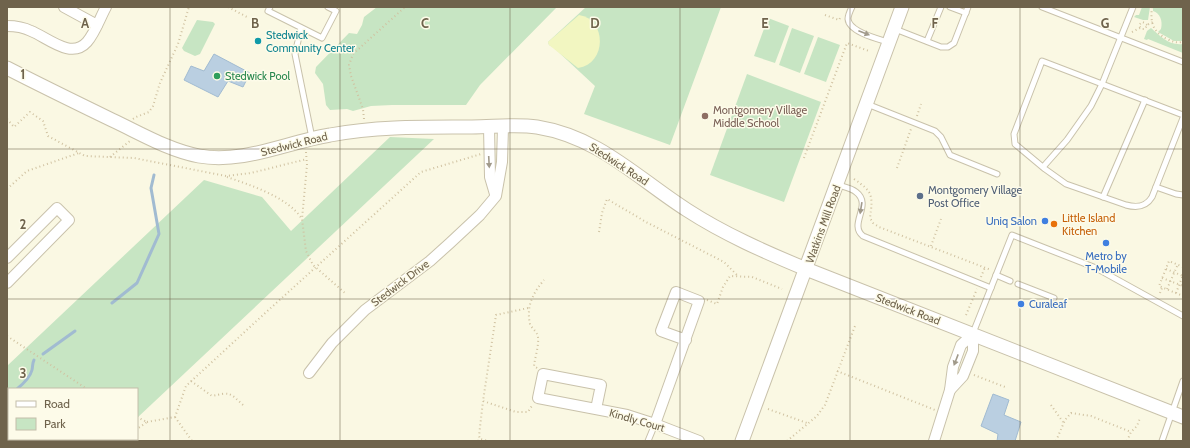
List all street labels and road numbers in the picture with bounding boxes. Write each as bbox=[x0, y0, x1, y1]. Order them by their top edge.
street label: Stedwick Road bbox=[259, 129, 329, 159]
street label: Stedwick Road bbox=[587, 140, 651, 188]
street label: Watkins Mill Road bbox=[802, 183, 844, 265]
street label: Stedwick Drive bbox=[368, 256, 432, 309]
street label: Stedwick Road bbox=[874, 290, 942, 328]
street label: Kindly Court bbox=[608, 405, 667, 435]

